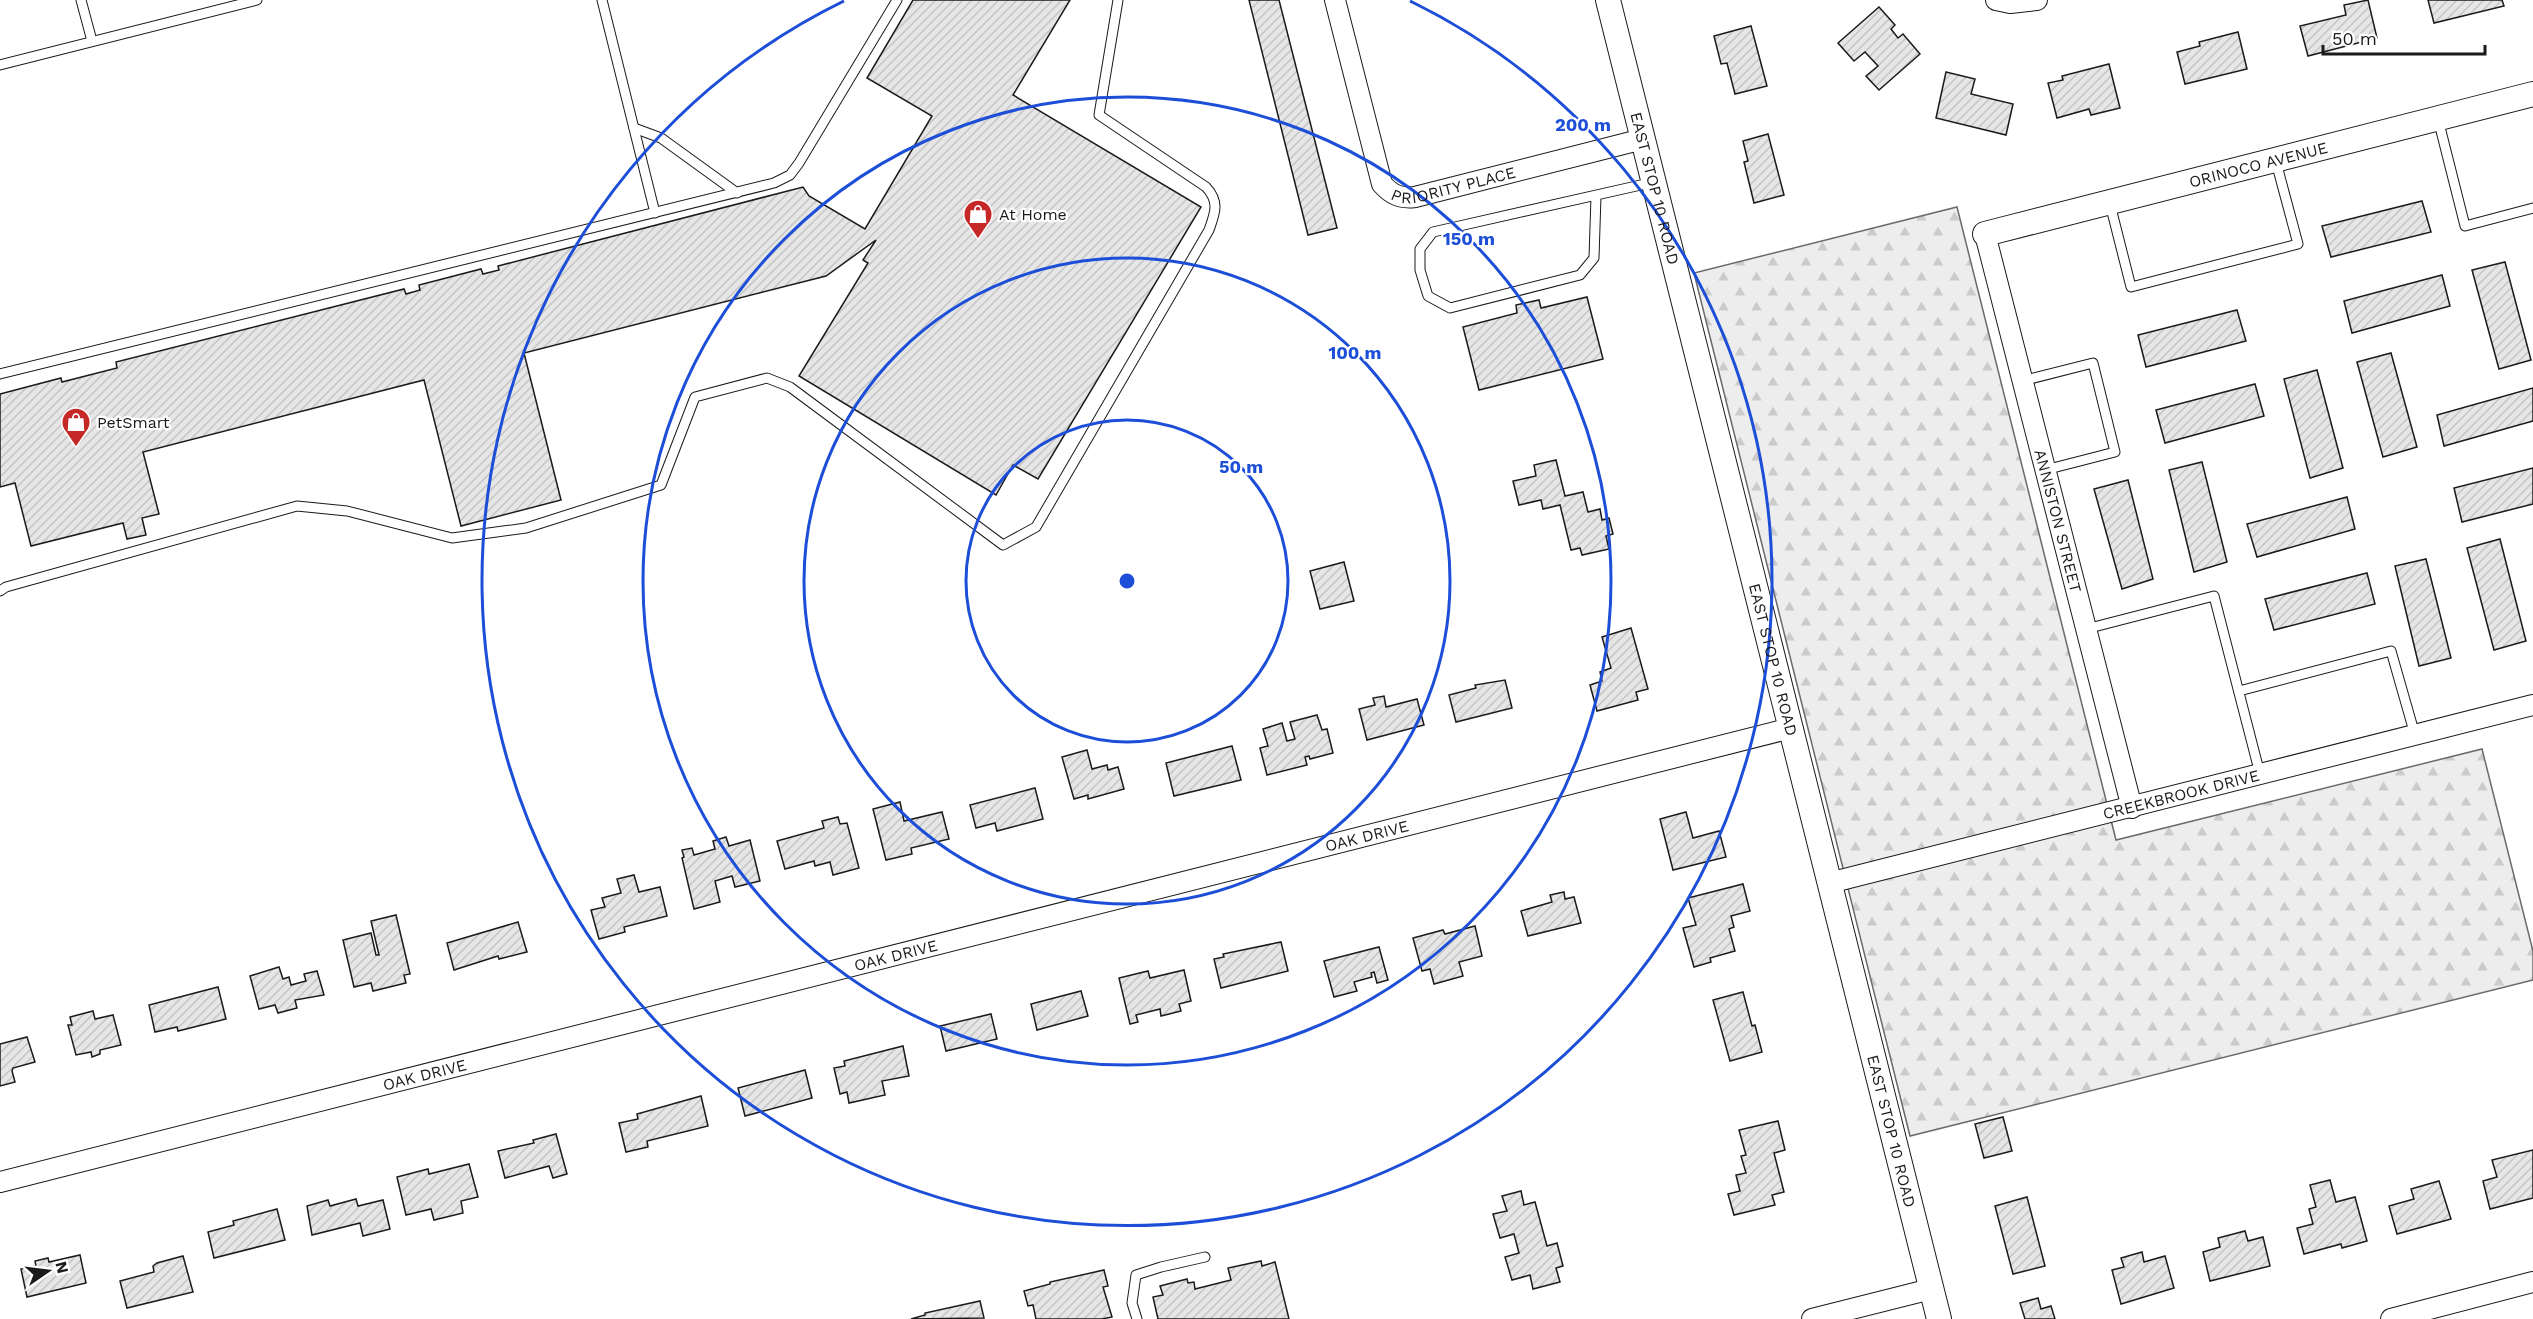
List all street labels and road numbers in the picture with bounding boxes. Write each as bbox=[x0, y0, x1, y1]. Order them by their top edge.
street label: EAST STOP 10 ROAD bbox=[1627, 110, 1684, 266]
street label: ORINOCO AVENUE bbox=[2187, 137, 2330, 191]
street label: PRIORITY PLACE bbox=[1388, 162, 1518, 207]
street label: ANNISTON STREET bbox=[2031, 447, 2086, 595]
street label: EAST STOP 10 ROAD bbox=[1745, 581, 1802, 738]
street label: CREEKBROOK DRIVE bbox=[2101, 765, 2261, 823]
street label: OAK DRIVE bbox=[1323, 816, 1411, 855]
street label: OAK DRIVE bbox=[852, 935, 939, 975]
street label: EAST STOP 10 ROAD bbox=[1864, 1053, 1920, 1209]
street label: OAK DRIVE bbox=[381, 1055, 468, 1094]

